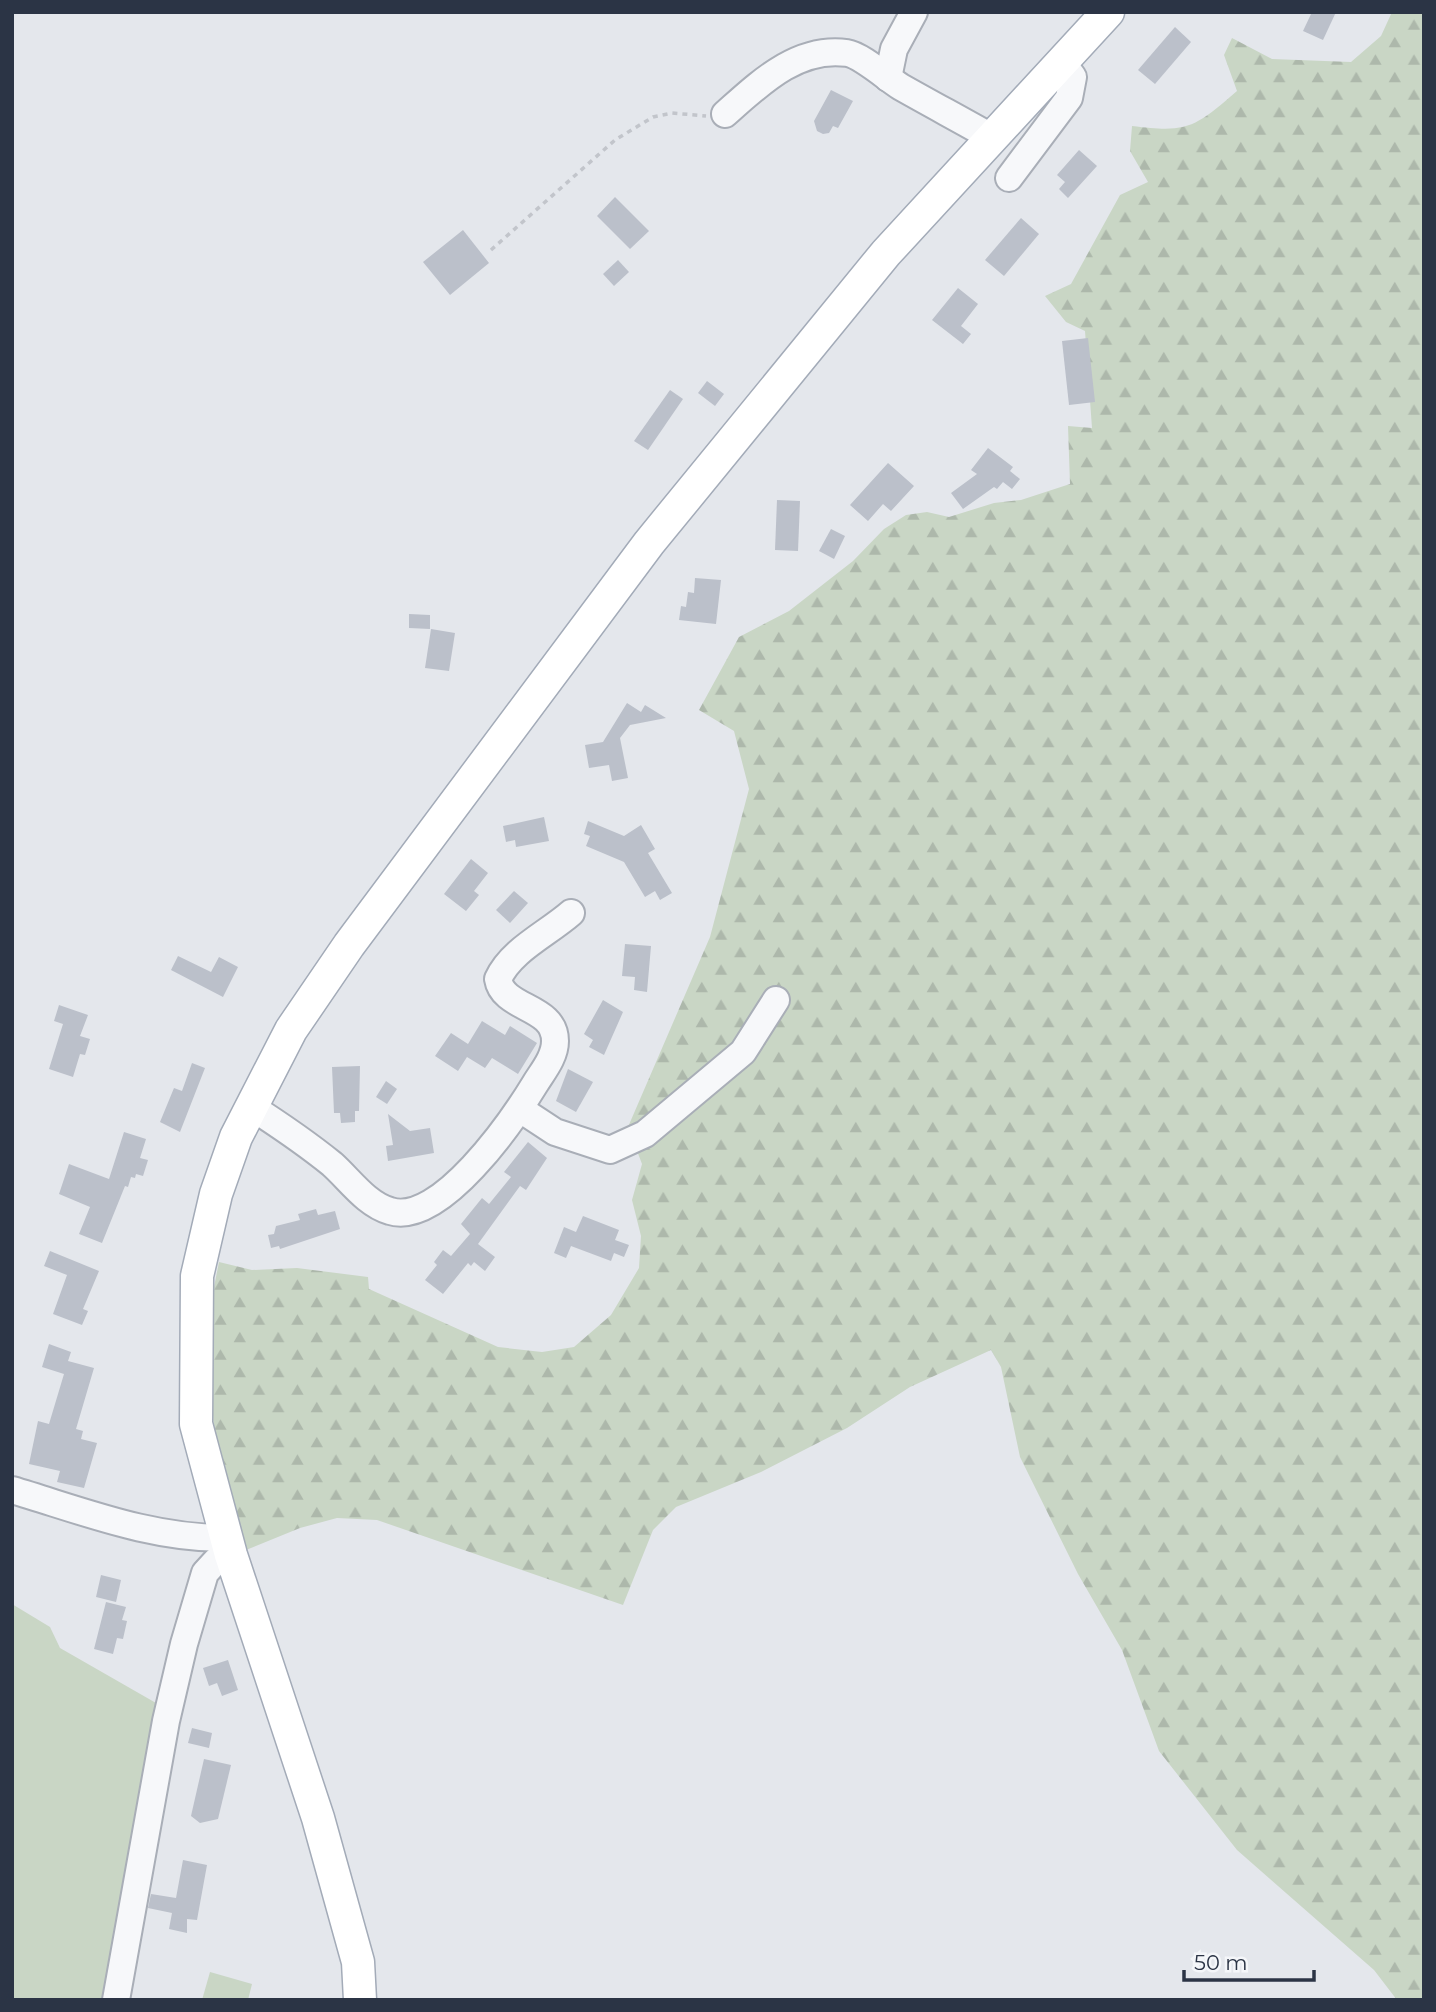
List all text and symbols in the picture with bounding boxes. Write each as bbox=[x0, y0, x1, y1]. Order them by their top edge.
scale bar bbox=[1184, 1938, 1314, 1982]
text: 50 m bbox=[1194, 1950, 1248, 1975]

